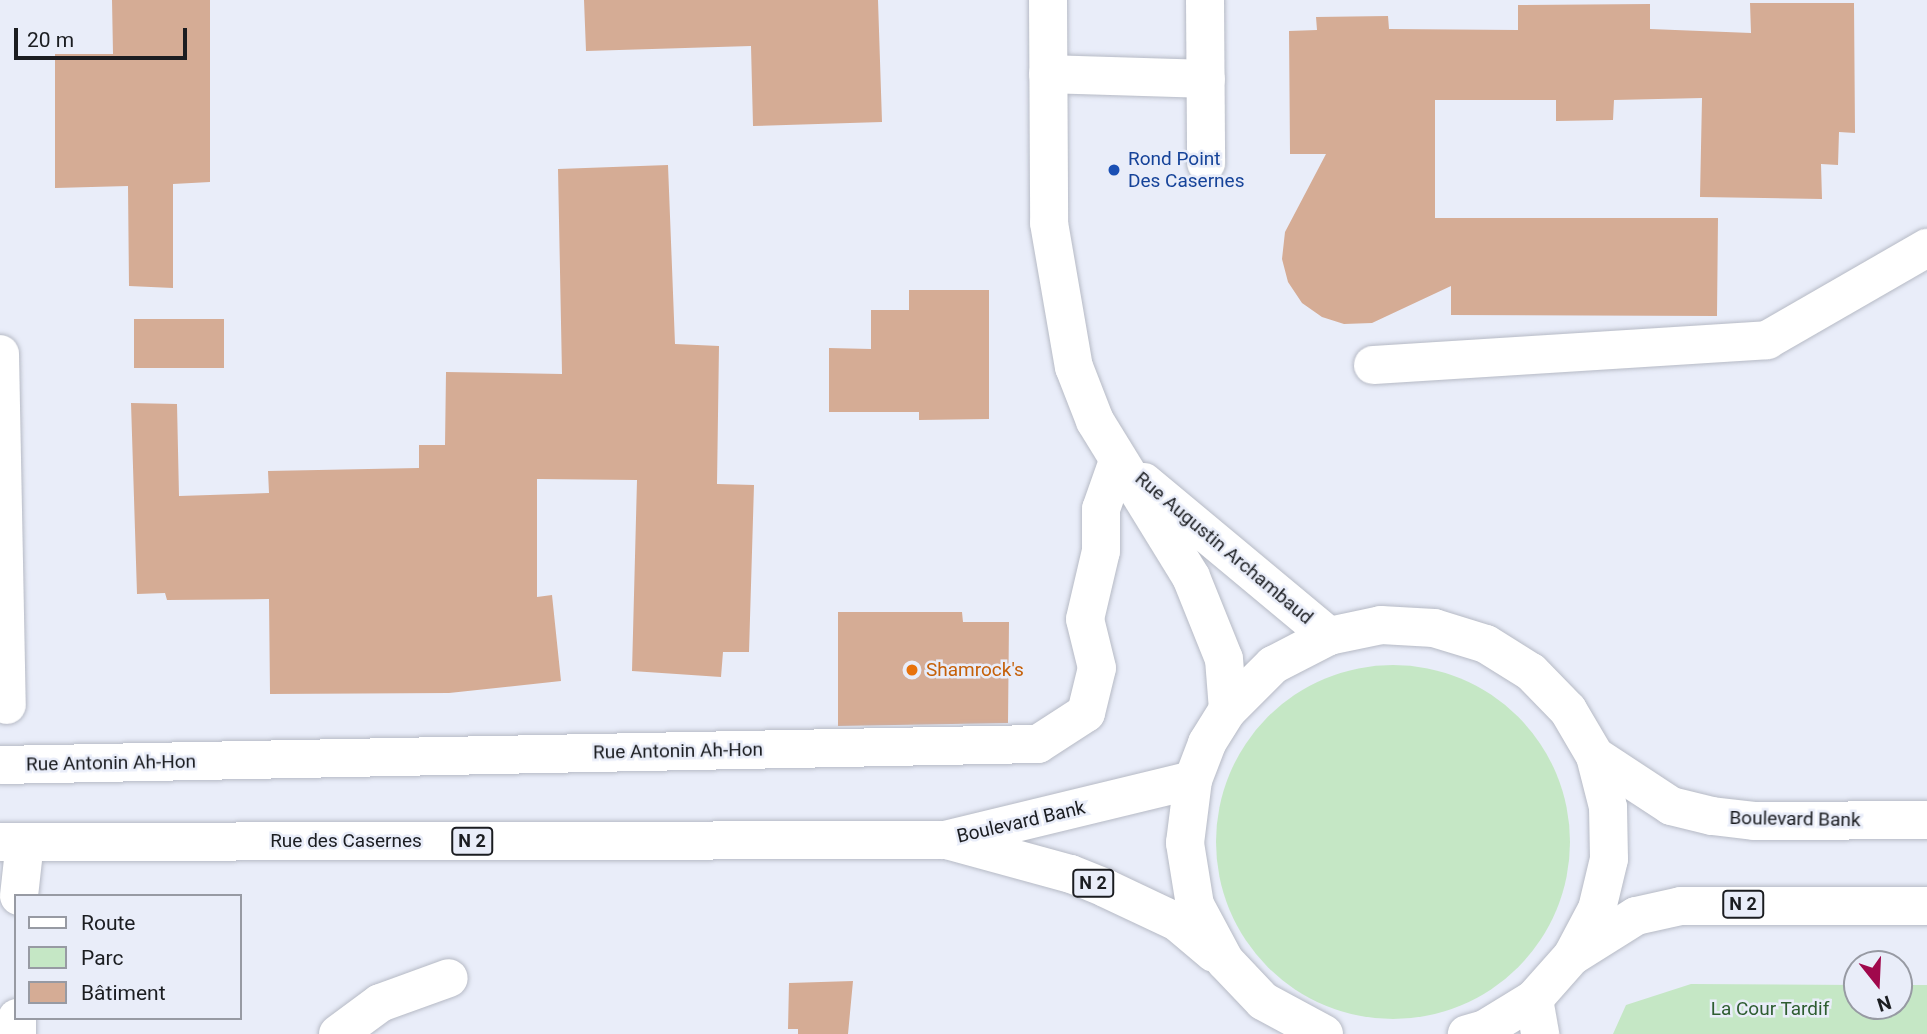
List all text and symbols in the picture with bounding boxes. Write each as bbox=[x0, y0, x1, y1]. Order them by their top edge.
scale bar bbox=[18, 14, 191, 58]
text: 20 m bbox=[27, 28, 74, 52]
place label: Rond Point Des Casernes bbox=[1128, 148, 1244, 192]
marker: Rond Point Des Casernes bbox=[1106, 162, 1122, 178]
street label: Rue Augustin Archambaud bbox=[1130, 467, 1318, 629]
place label: Shamrock's bbox=[926, 659, 1024, 681]
marker: Shamrock's bbox=[904, 662, 920, 678]
street label: Rue Antonin Ah-Hon bbox=[593, 738, 763, 764]
street label: Rue Antonin Ah-Hon bbox=[26, 750, 196, 776]
street label: Boulevard Bank bbox=[955, 796, 1087, 848]
street label: Boulevard Bank bbox=[1729, 806, 1861, 832]
road number: N 2 bbox=[451, 826, 493, 856]
street label: Rue des Casernes bbox=[270, 830, 422, 852]
road number: N 2 bbox=[1072, 868, 1114, 898]
road number: N 2 bbox=[1722, 890, 1764, 918]
legend bbox=[14, 894, 242, 1020]
text: Route bbox=[81, 911, 136, 935]
text: Parc bbox=[81, 946, 123, 970]
north arrow bbox=[1843, 950, 1913, 1020]
text: Bâtiment bbox=[81, 981, 166, 1005]
text: N bbox=[1874, 991, 1894, 1017]
park label: La Cour Tardif bbox=[1711, 998, 1829, 1020]

